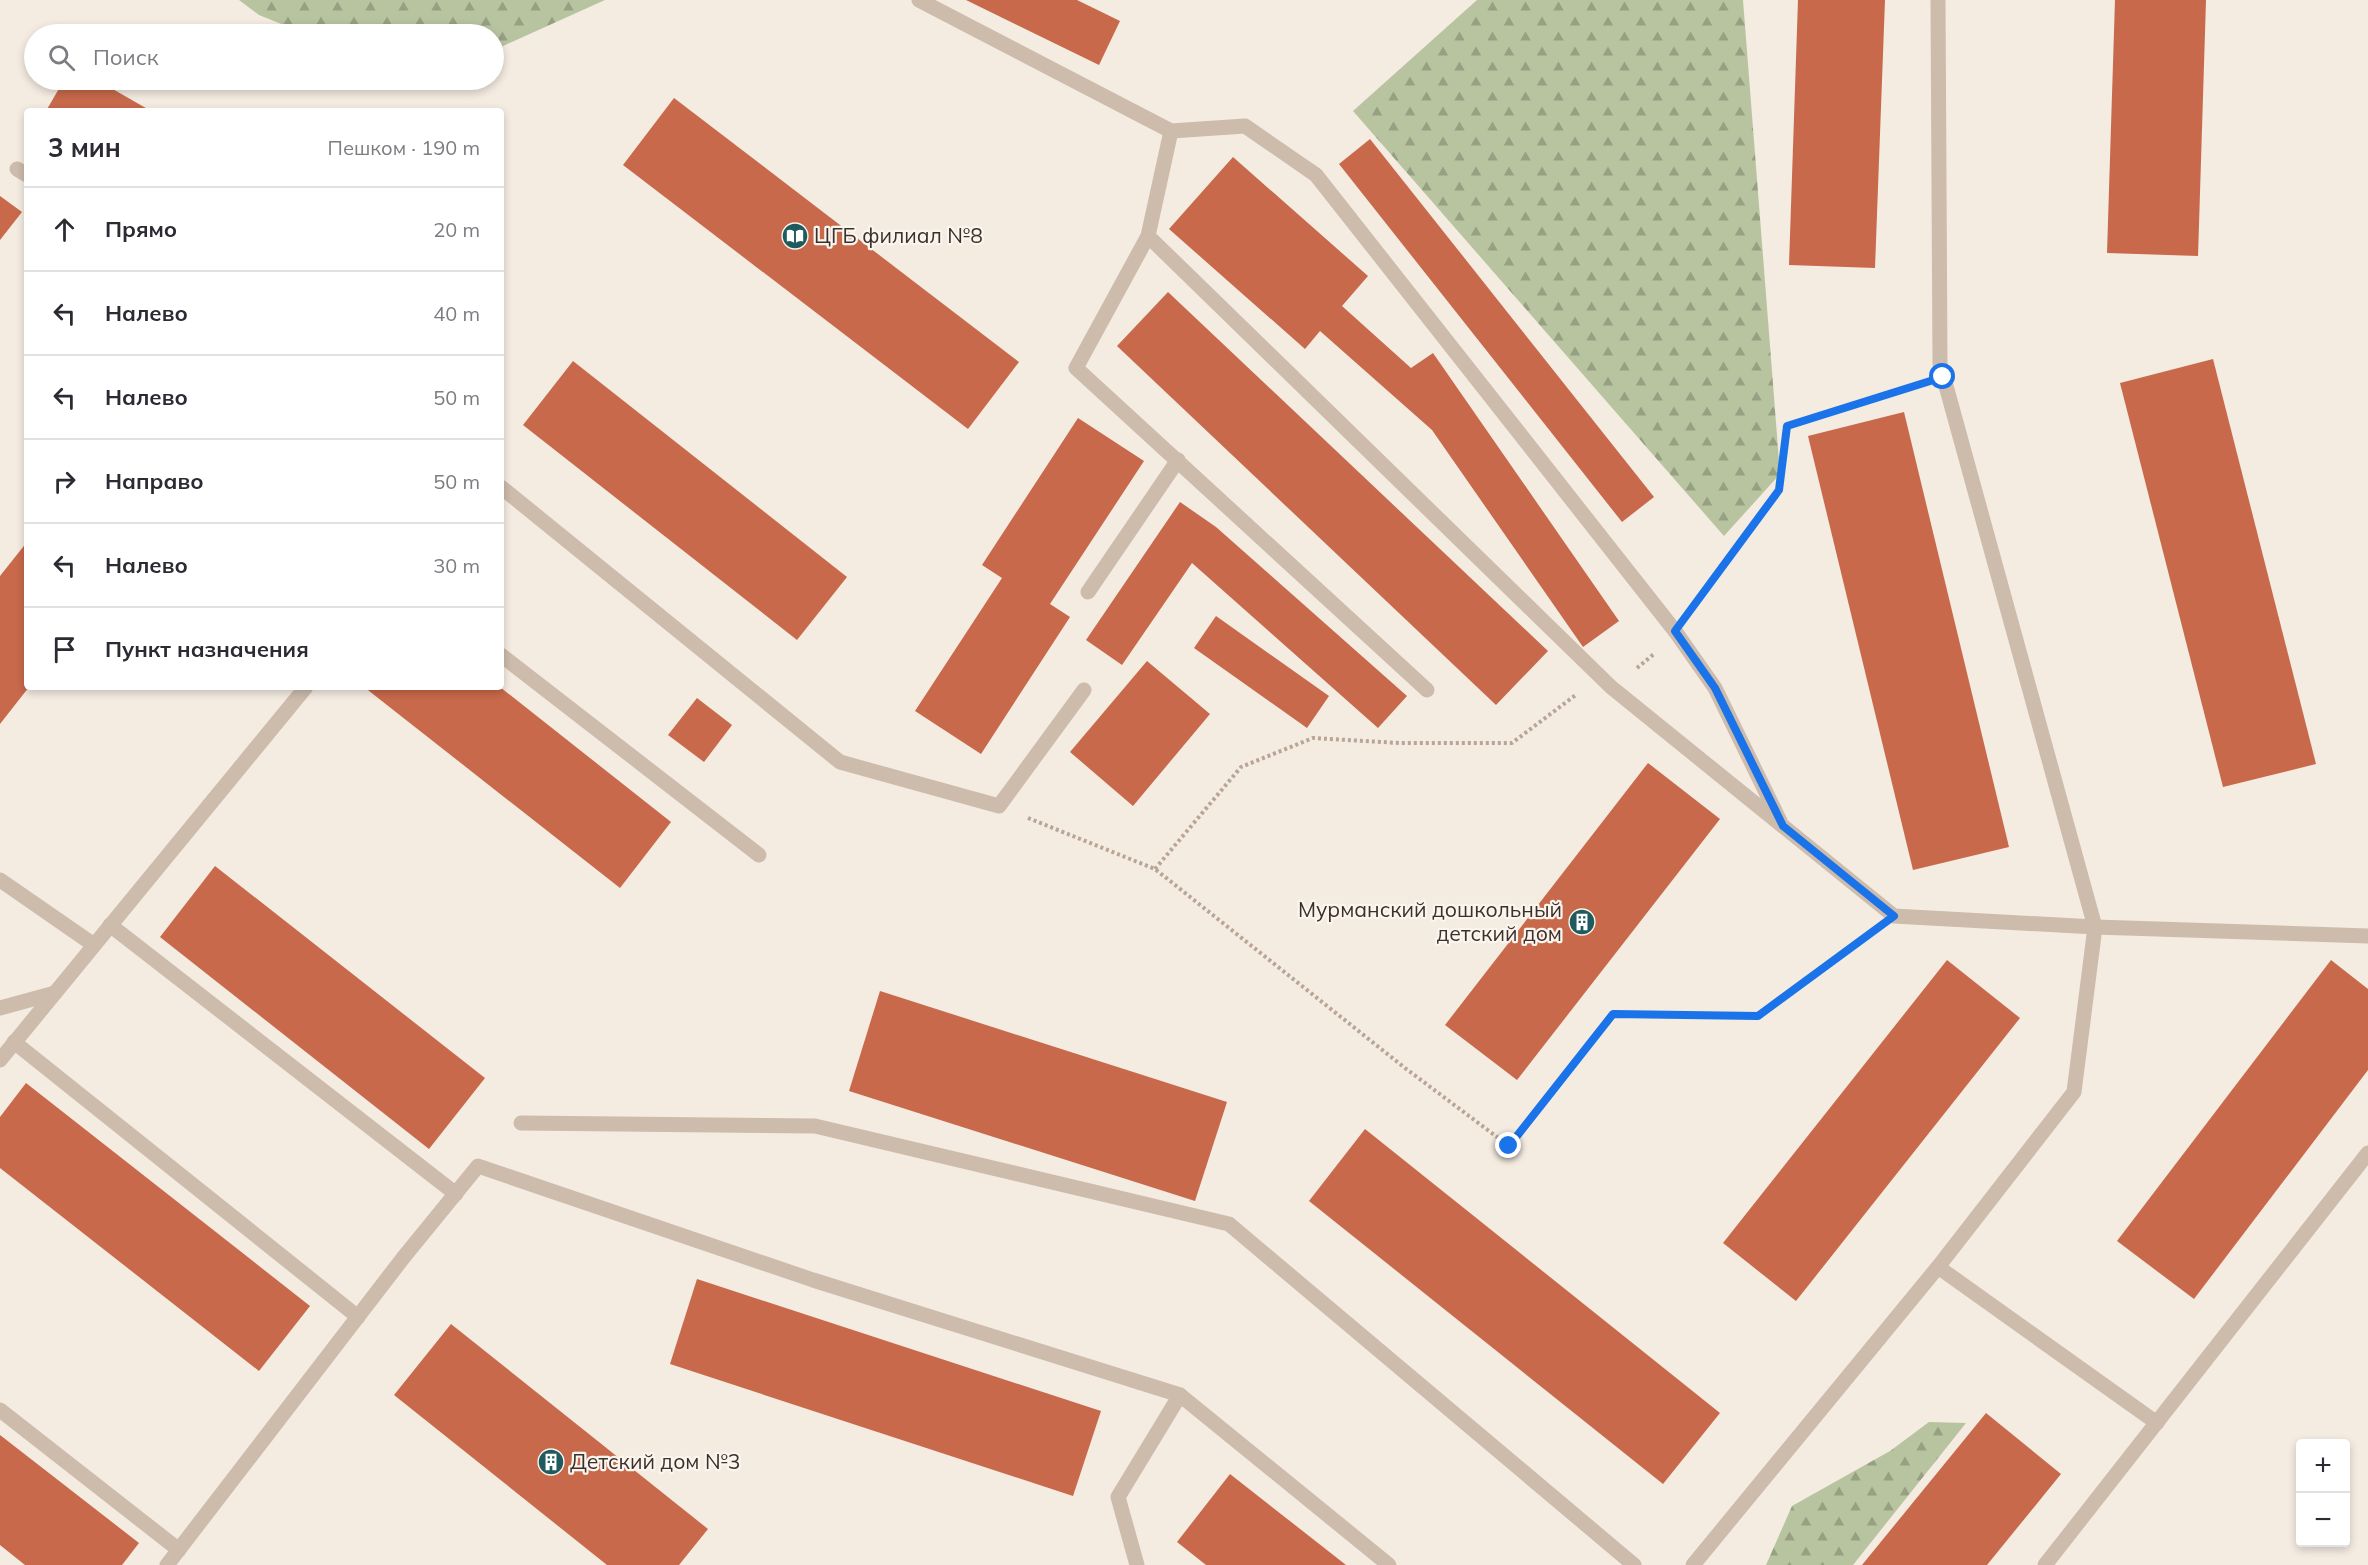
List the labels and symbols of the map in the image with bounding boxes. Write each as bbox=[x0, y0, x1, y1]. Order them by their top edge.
library icon: ЦГБ филиал №8 bbox=[780, 221, 810, 251]
place label: ЦГБ филиал №8 bbox=[814, 222, 983, 248]
route start bbox=[1929, 363, 1955, 389]
place label: Мурманский дошкольный детский дом bbox=[1298, 896, 1562, 946]
building icon: Мурманский дошкольный детский дом bbox=[1567, 907, 1597, 937]
route end bbox=[1495, 1132, 1521, 1158]
building icon: Детский дом №3 bbox=[536, 1447, 566, 1477]
place label: Детский дом №3 bbox=[570, 1448, 740, 1474]

